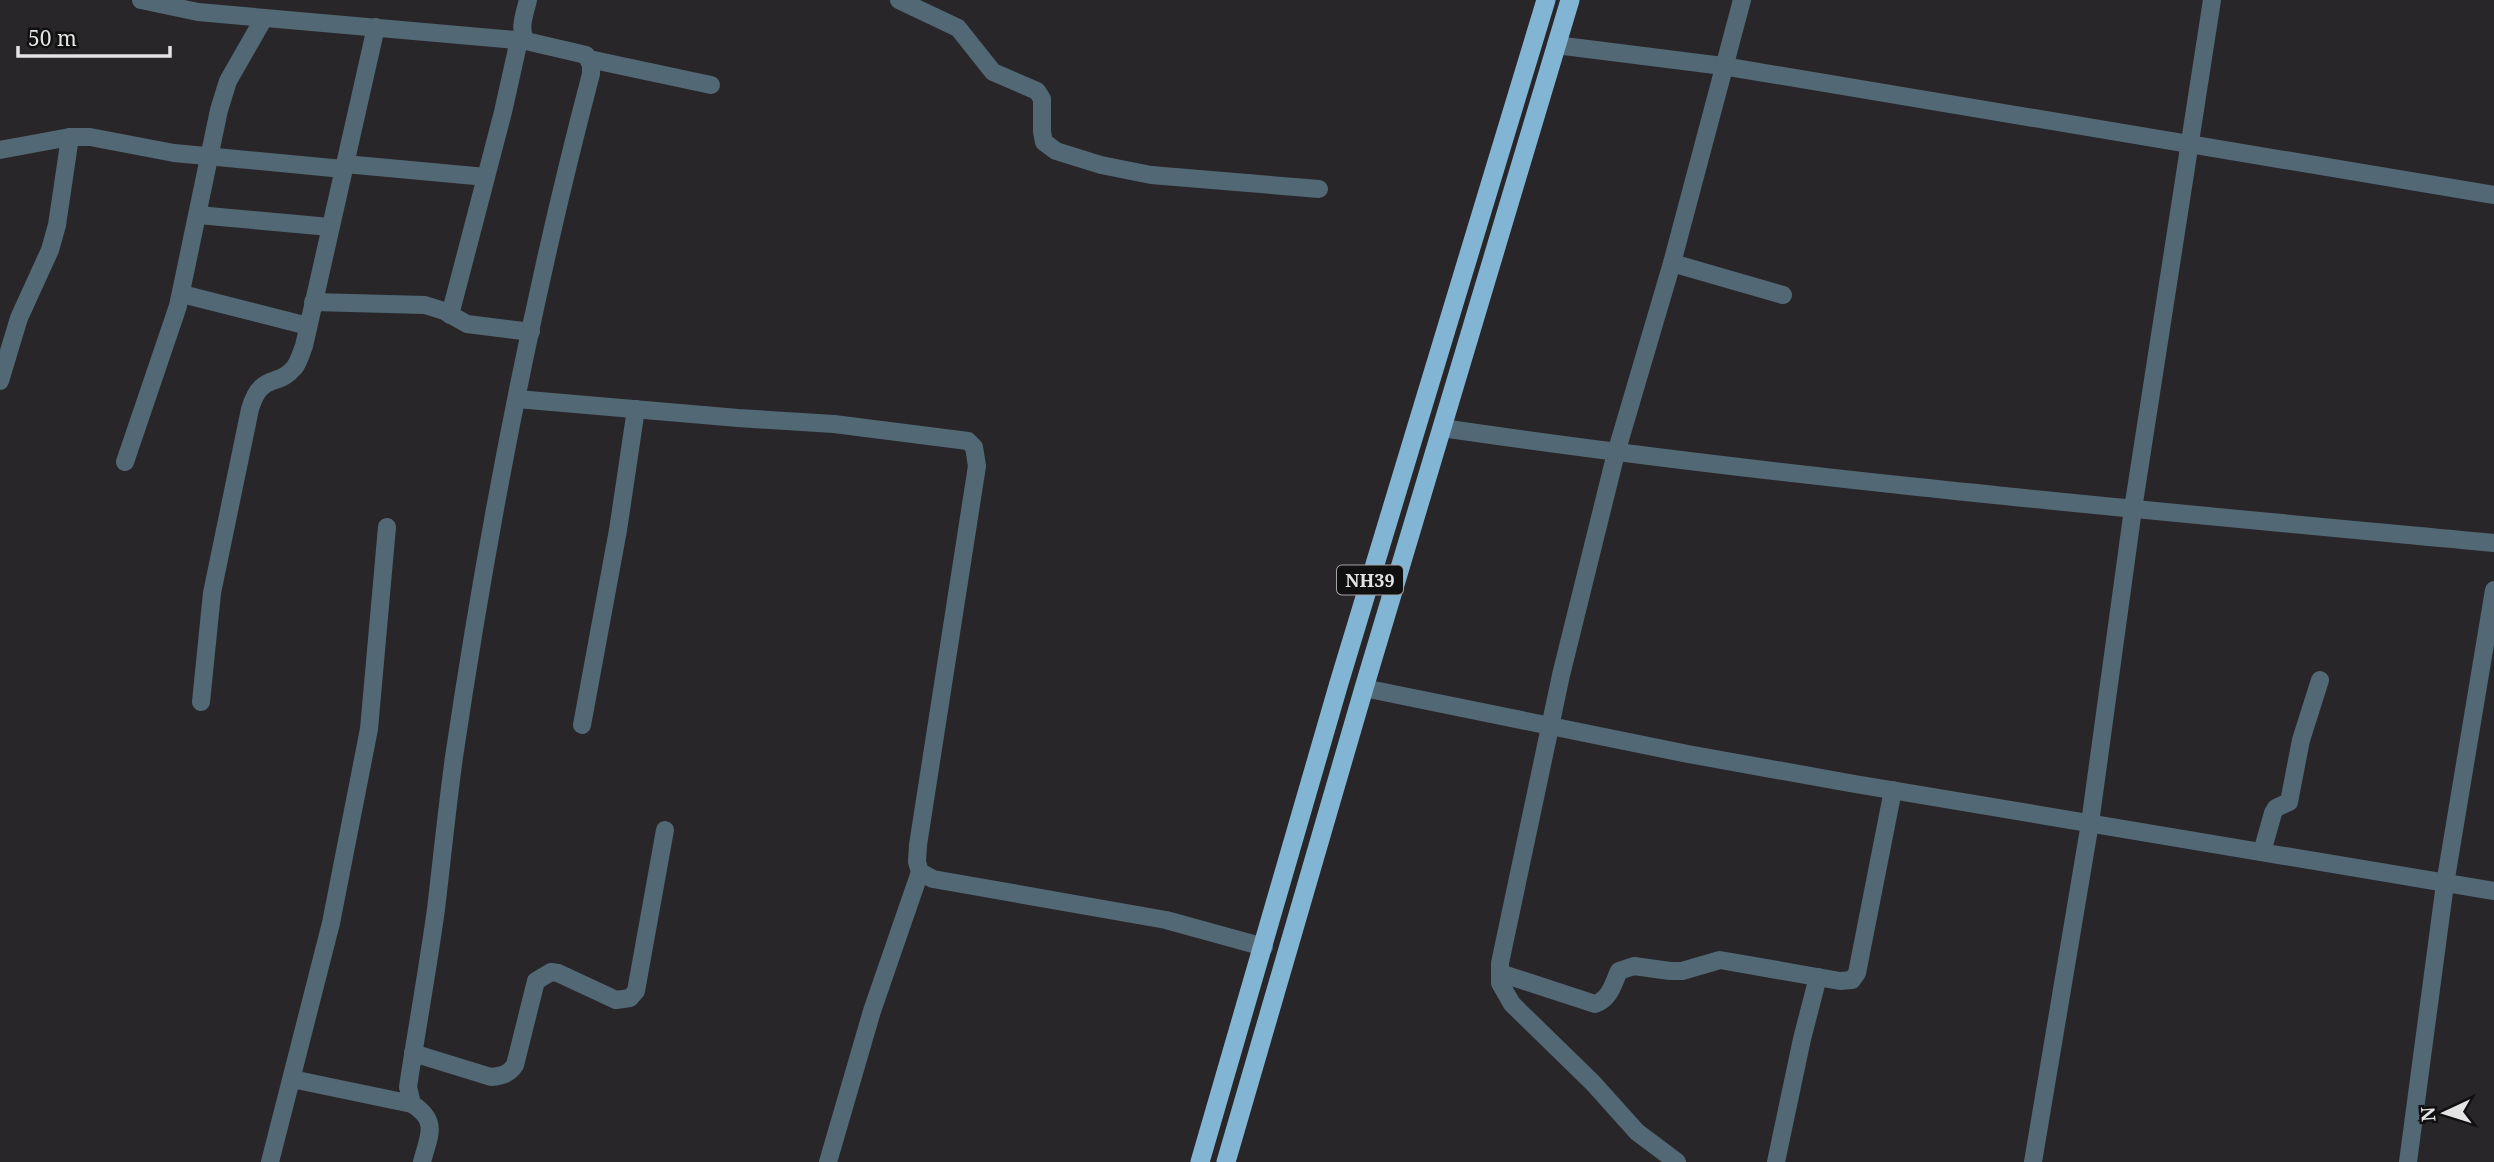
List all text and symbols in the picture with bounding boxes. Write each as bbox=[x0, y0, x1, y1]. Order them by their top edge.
scale bar bbox=[18, 14, 170, 58]
text: 50 m bbox=[28, 24, 77, 52]
road number: NH39 bbox=[1337, 566, 1403, 594]
north arrow bbox=[2410, 1078, 2480, 1148]
text: N bbox=[2415, 1106, 2442, 1123]

